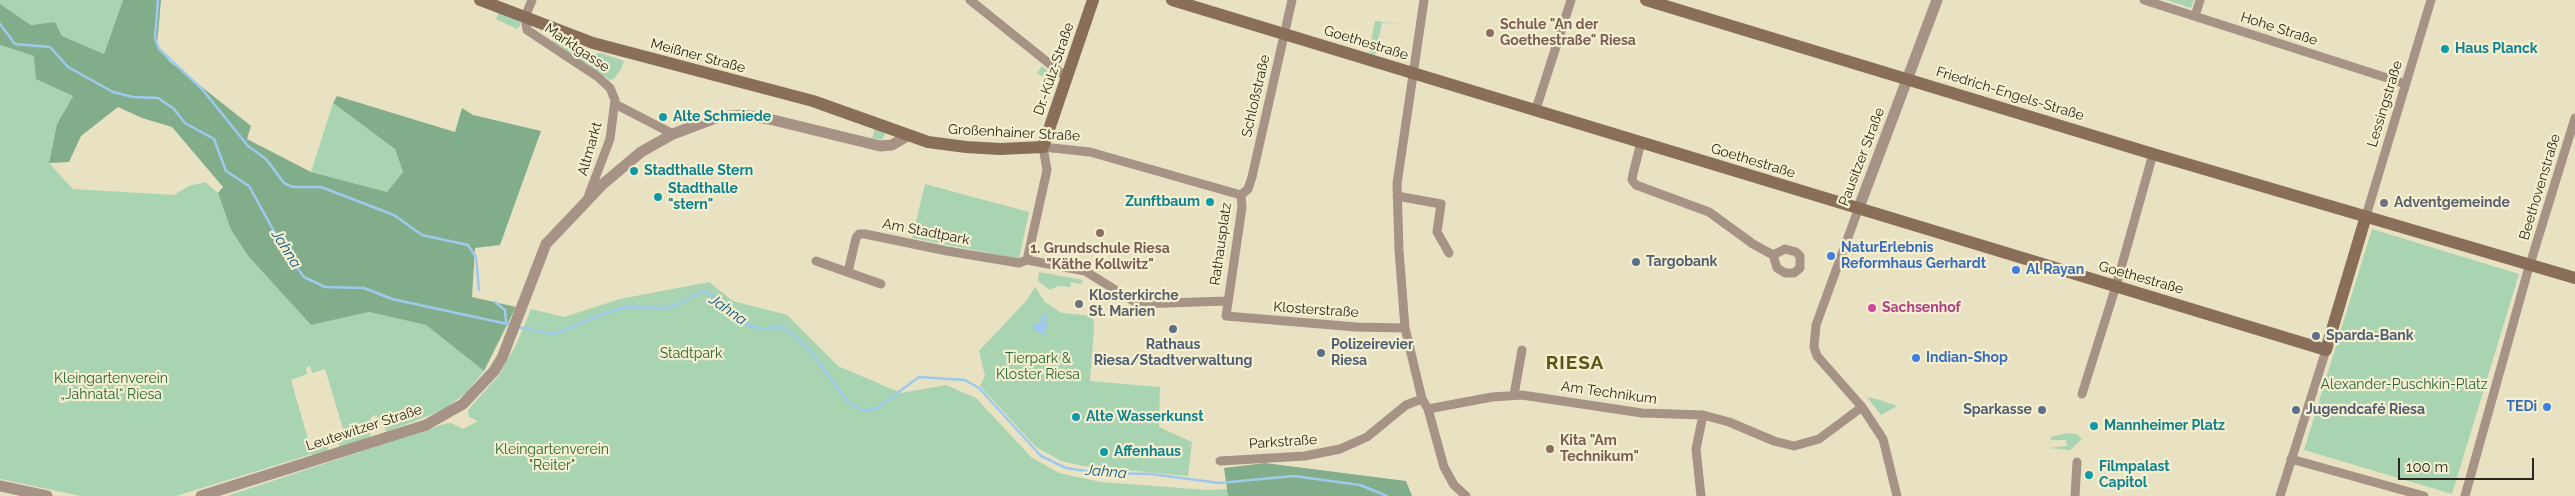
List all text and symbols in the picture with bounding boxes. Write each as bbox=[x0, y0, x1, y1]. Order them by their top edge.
street label: Hohe Straße bbox=[2238, 9, 2320, 49]
place label: Schule "An der Goethestraße" Riesa bbox=[1500, 17, 1636, 49]
street label: Marktgasse bbox=[541, 20, 613, 76]
street label: Dr.-Külz-Straße bbox=[1030, 20, 1078, 118]
street label: Goethestraße bbox=[1322, 22, 1410, 64]
marker: Schule "An der Goethestraße" Riesa bbox=[1484, 27, 1496, 39]
street label: Meißner Straße bbox=[649, 35, 747, 77]
place label: Haus Planck bbox=[2455, 41, 2538, 57]
marker: Haus Planck bbox=[2439, 43, 2451, 55]
street label: Schloßstraße bbox=[1238, 53, 1274, 139]
street label: Lessingstraße bbox=[2364, 59, 2406, 149]
street label: Friedrich-Engels-Straße bbox=[1934, 63, 2086, 125]
street label: Pausitzer Straße bbox=[1836, 105, 1888, 209]
place label: Alte Schmiede bbox=[673, 109, 771, 125]
marker: Alte Schmiede bbox=[657, 111, 669, 123]
street label: Altmarkt bbox=[574, 120, 606, 178]
street label: Großenhainer Straße bbox=[947, 121, 1081, 145]
street label: Beethovenstraße bbox=[2516, 132, 2564, 242]
street label: Goethestraße bbox=[1709, 140, 1797, 182]
place label: Stadthalle Stern bbox=[644, 163, 753, 179]
marker: Stadthalle Stern bbox=[628, 165, 640, 177]
place label: Stadthalle "stern" bbox=[668, 181, 738, 213]
marker: Stadthalle "stern" bbox=[652, 191, 664, 203]
place label: Zunftbaum bbox=[1125, 194, 1200, 210]
place label: Adventgemeinde bbox=[2394, 195, 2510, 211]
marker: Zunftbaum bbox=[1204, 196, 1216, 208]
marker: Adventgemeinde bbox=[2378, 197, 2390, 209]
street label: Rathausplatz bbox=[1207, 201, 1235, 287]
street label: Am Stadtpark bbox=[881, 215, 971, 249]
water label: Jahna bbox=[267, 227, 305, 271]
marker: 1. Grundschule Riesa "Käthe Kollwitz" bbox=[1094, 227, 1106, 239]
place label: NaturErlebnis Reformhaus Gerhardt bbox=[1841, 240, 1986, 272]
place label: 1. Grundschule Riesa "Käthe Kollwitz" bbox=[1030, 241, 1170, 274]
marker: NaturErlebnis Reformhaus Gerhardt bbox=[1825, 250, 1837, 262]
place label: Targobank bbox=[1646, 254, 1717, 270]
marker: Targobank bbox=[1630, 256, 1642, 268]
street label: Goethestraße bbox=[2097, 258, 2185, 298]
place label: Al Rayan bbox=[2026, 262, 2084, 278]
marker: Al Rayan bbox=[2010, 264, 2022, 276]
place label: Klosterkirche St. Marien bbox=[1089, 288, 1179, 321]
water label: Jahna bbox=[706, 291, 750, 329]
marker: Klosterkirche St. Marien bbox=[1073, 298, 1085, 310]
street label: Klosterstraße bbox=[1273, 299, 1359, 321]
place label: Sachsenhof bbox=[1882, 300, 1961, 316]
marker: Sachsenhof bbox=[1866, 302, 1878, 314]
marker: Rathaus Riesa/Stadtverwaltung bbox=[1167, 323, 1179, 335]
place label: Sparda-Bank bbox=[2326, 328, 2414, 344]
marker: Sparda-Bank bbox=[2310, 330, 2322, 342]
place label: Rathaus Riesa/Stadtverwaltung bbox=[1094, 337, 1252, 370]
place label: Polizeirevier Riesa bbox=[1331, 337, 1413, 370]
park label: Stadtpark bbox=[660, 346, 722, 362]
marker: Polizeirevier Riesa bbox=[1315, 347, 1327, 359]
place label: Indian-Shop bbox=[1926, 350, 2008, 366]
park label: Tierpark & Kloster Riesa bbox=[996, 351, 1080, 384]
district label: RIESA bbox=[1545, 352, 1605, 374]
marker: Indian-Shop bbox=[1910, 352, 1922, 364]
park label: Kleingartenverein „Jahnatal“ Riesa bbox=[54, 371, 168, 404]
park label: Alexander-Puschkin-Platz bbox=[2320, 377, 2488, 393]
street label: Am Technikum bbox=[1560, 378, 1658, 408]
place label: TEDi bbox=[2506, 399, 2537, 415]
street label: Leutewitzer Straße bbox=[304, 401, 424, 455]
marker: TEDi bbox=[2541, 401, 2553, 413]
place label: Sparkasse bbox=[1963, 402, 2032, 418]
place label: Jugendcafé Riesa bbox=[2306, 402, 2425, 418]
marker: Sparkasse bbox=[2036, 404, 2048, 416]
marker: Jugendcafé Riesa bbox=[2290, 404, 2302, 416]
place label: Alte Wasserkunst bbox=[1086, 409, 1204, 425]
marker: Alte Wasserkunst bbox=[1070, 411, 1082, 423]
place label: Mannheimer Platz bbox=[2104, 418, 2225, 434]
marker: Mannheimer Platz bbox=[2088, 420, 2100, 432]
street label: Parkstraße bbox=[1248, 431, 1318, 453]
place label: Kita "Am Technikum" bbox=[1560, 433, 1639, 466]
park label: Kleingartenverein "Reiter" bbox=[495, 442, 609, 474]
marker: Kita "Am Technikum" bbox=[1544, 443, 1556, 455]
place label: Affenhaus bbox=[1114, 444, 1181, 460]
marker: Affenhaus bbox=[1098, 446, 1110, 458]
scale bar bbox=[2400, 448, 2536, 480]
text: 100 m bbox=[2406, 458, 2448, 476]
place label: Filmpalast Capitol bbox=[2099, 459, 2170, 492]
water label: Jahna bbox=[1084, 461, 1128, 483]
marker: Filmpalast Capitol bbox=[2083, 469, 2095, 481]

